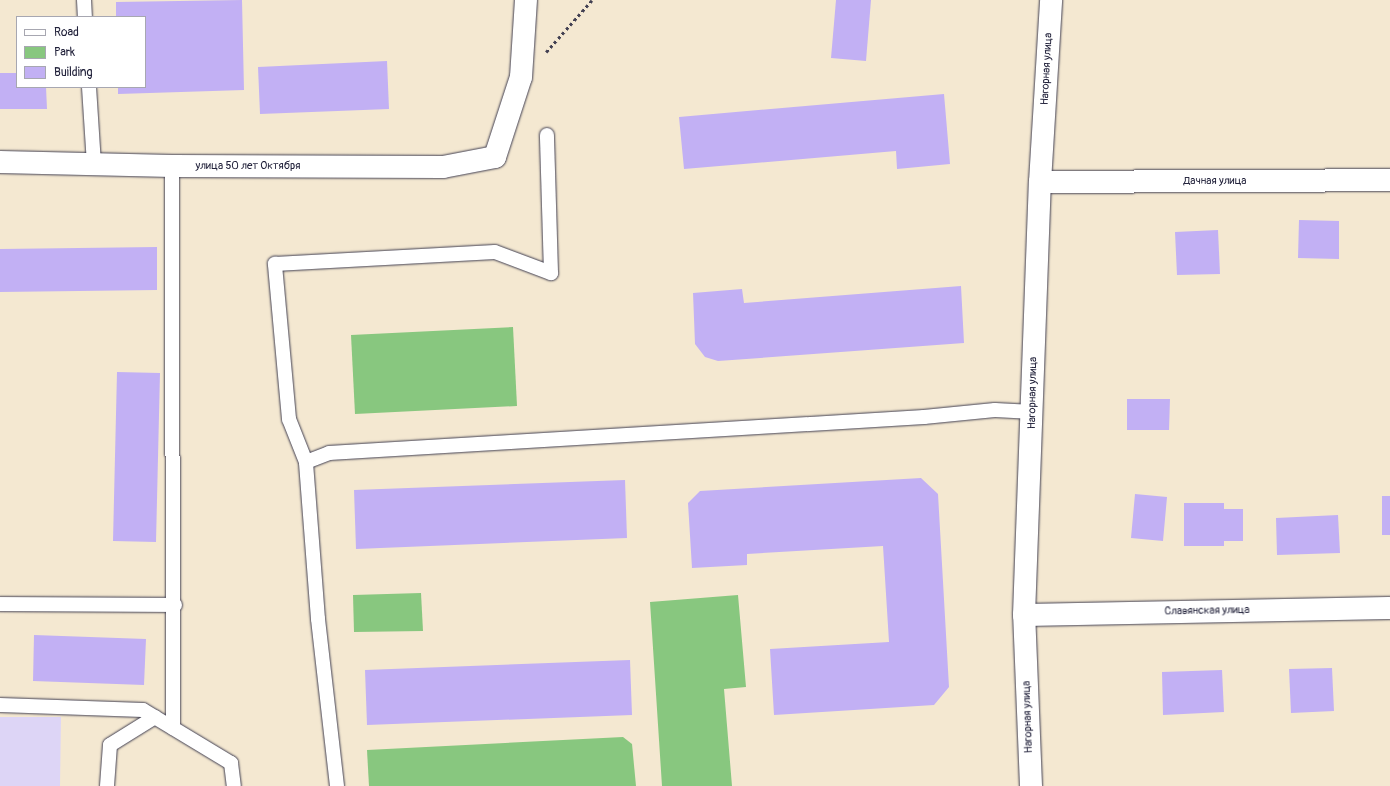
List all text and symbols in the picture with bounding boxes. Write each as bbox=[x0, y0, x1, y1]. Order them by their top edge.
legend bbox=[16, 16, 146, 88]
text: Road bbox=[54, 25, 79, 40]
street label: Нагорная улица bbox=[1039, 32, 1055, 106]
text: Park bbox=[54, 45, 75, 60]
text: Building bbox=[54, 65, 93, 80]
street label: улица 50 лет Октября bbox=[196, 159, 300, 173]
street label: Дачная улица bbox=[1184, 174, 1246, 188]
street label: Нагорная улица bbox=[1026, 357, 1040, 429]
street label: Славянская улица bbox=[1164, 604, 1250, 618]
street label: Нагорная улица bbox=[1020, 681, 1036, 753]

